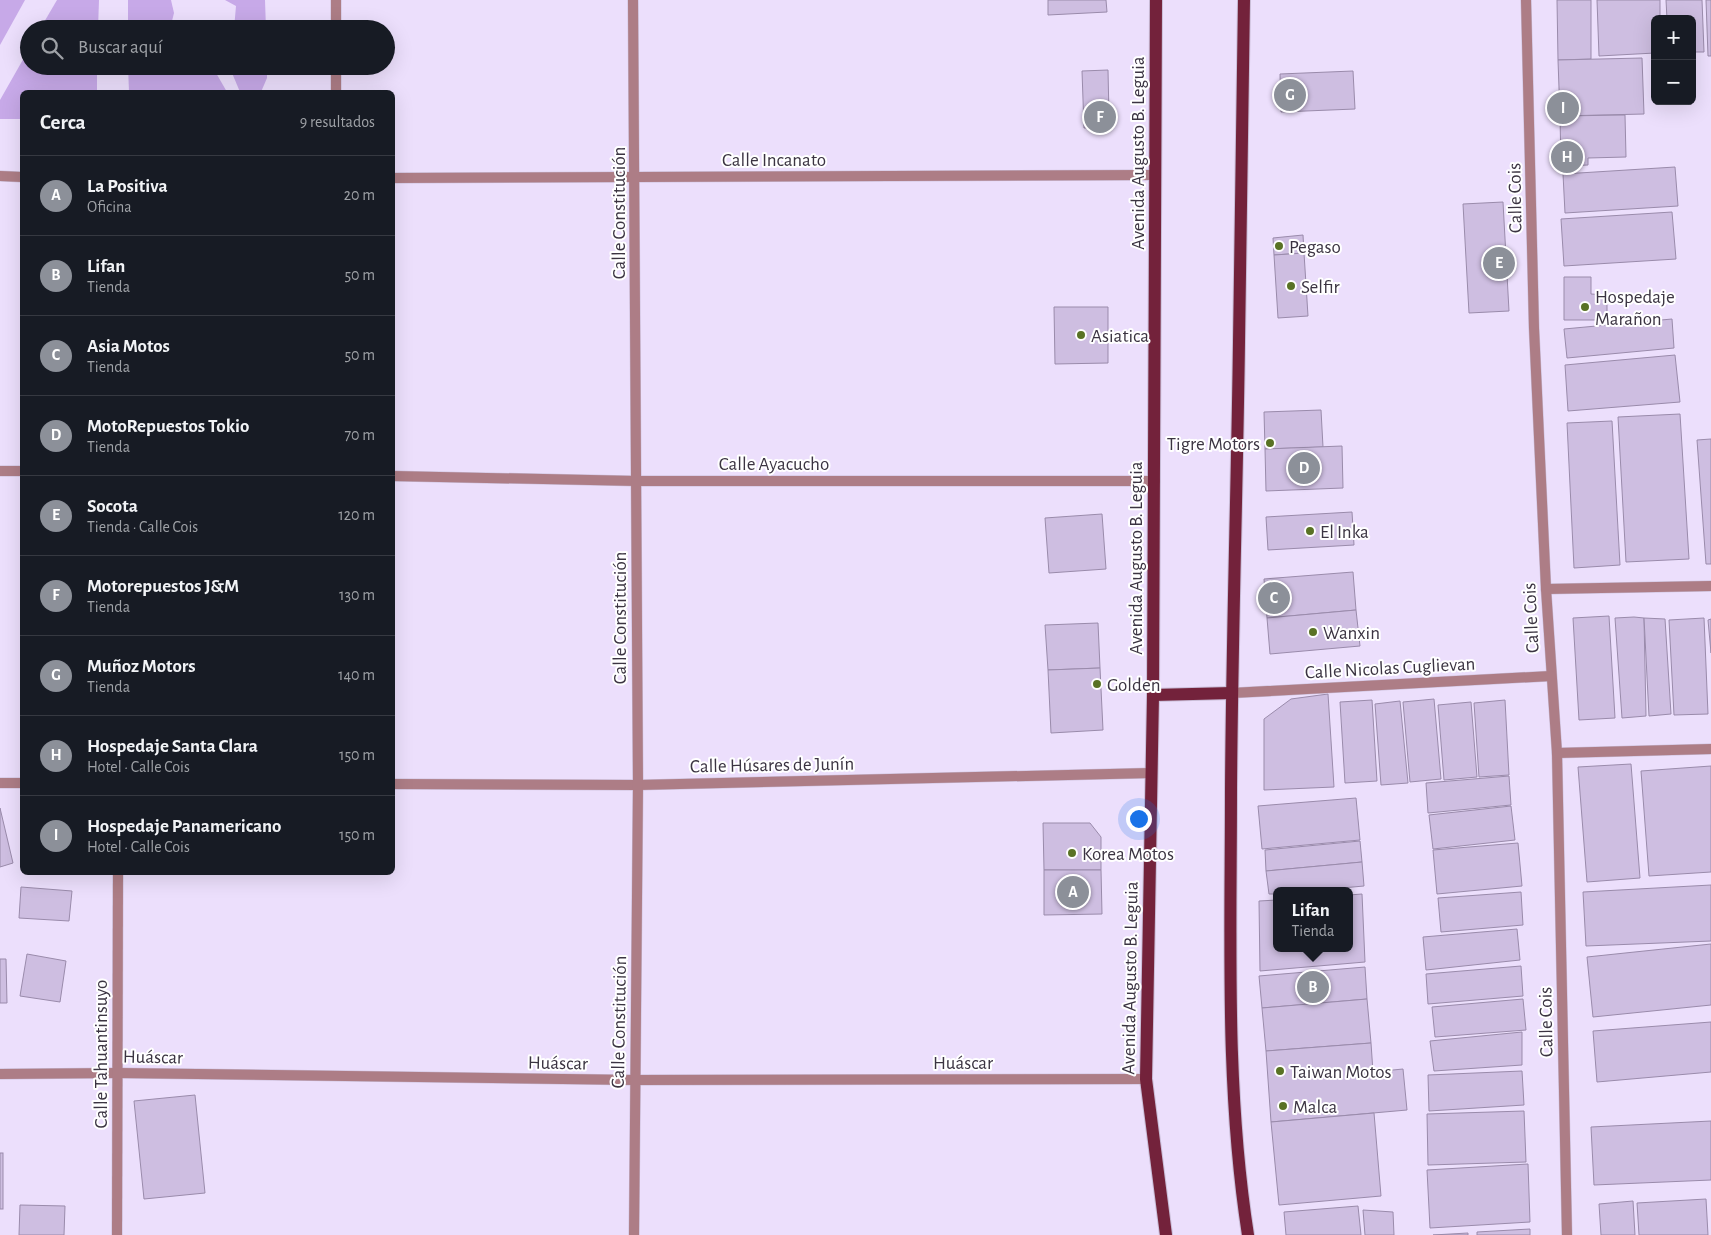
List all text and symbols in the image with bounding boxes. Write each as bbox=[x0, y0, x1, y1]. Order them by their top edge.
map controls bbox=[1651, 15, 1696, 105]
button: + bbox=[1651, 15, 1696, 60]
search box bbox=[20, 20, 395, 75]
icon: search bbox=[38, 34, 66, 62]
text: Buscar aquí bbox=[78, 38, 163, 57]
street label: Avenida Augusto B. Leguia bbox=[1129, 56, 1148, 250]
button: − bbox=[1651, 60, 1696, 105]
pin: G bbox=[1274, 76, 1306, 114]
pin: I bbox=[1547, 89, 1579, 127]
pin: F bbox=[1084, 98, 1116, 136]
text: Cerca bbox=[40, 112, 86, 133]
text: 9 resultados bbox=[300, 114, 375, 130]
pin: H bbox=[1551, 138, 1583, 176]
street label: Calle Constitución bbox=[610, 147, 629, 279]
street label: Calle Incanato bbox=[722, 151, 826, 170]
street label: Calle Cois bbox=[1505, 163, 1526, 233]
text: La Positiva bbox=[87, 177, 168, 196]
text: A bbox=[51, 187, 61, 203]
text: 20 m bbox=[344, 187, 375, 203]
text: Oficina bbox=[87, 199, 132, 215]
place label: Pegaso bbox=[1289, 238, 1341, 257]
marker: Pegaso bbox=[1273, 240, 1285, 252]
pin: E bbox=[1483, 244, 1515, 282]
text: Lifan bbox=[87, 257, 125, 276]
text: B bbox=[51, 267, 61, 283]
text: 50 m bbox=[344, 267, 375, 283]
place label: Selfir bbox=[1301, 278, 1340, 297]
text: Tienda bbox=[87, 279, 130, 295]
marker: Selfir bbox=[1285, 280, 1297, 292]
place label: Hospedaje Marañon bbox=[1595, 288, 1675, 329]
marker: Hospedaje Marañon bbox=[1579, 301, 1591, 313]
place label: Asiatica bbox=[1091, 327, 1149, 346]
marker: Asiatica bbox=[1075, 329, 1087, 341]
text: Asia Motos bbox=[87, 337, 170, 356]
text: C bbox=[52, 347, 60, 363]
text: 50 m bbox=[344, 347, 375, 363]
text: Tienda bbox=[87, 359, 130, 375]
text: MotoRepuestos Tokio bbox=[87, 417, 249, 436]
text: D bbox=[51, 427, 61, 443]
text: 70 m bbox=[344, 427, 375, 443]
place label: Tigre Motors bbox=[1167, 435, 1260, 454]
marker: Tigre Motors bbox=[1264, 437, 1276, 449]
text: Tienda bbox=[87, 439, 130, 455]
pin: D bbox=[1288, 449, 1320, 487]
street label: Calle Ayacucho bbox=[719, 455, 829, 474]
street label: Avenida Augusto B. Leguia bbox=[1127, 461, 1146, 655]
text: Socota bbox=[87, 497, 138, 516]
text: E bbox=[52, 507, 60, 523]
text: 120 m bbox=[338, 507, 375, 523]
text: Tienda · Calle Cois bbox=[87, 519, 198, 535]
place label: El Inka bbox=[1320, 523, 1369, 542]
marker: El Inka bbox=[1304, 525, 1316, 537]
street label: Calle Constitución bbox=[611, 552, 630, 684]
text: Motorepuestos J&M bbox=[87, 577, 239, 596]
pin: C bbox=[1258, 579, 1290, 617]
street label: Calle Cois bbox=[1520, 582, 1543, 654]
text: F bbox=[52, 587, 60, 603]
text: 130 m bbox=[339, 587, 375, 603]
text: Tienda bbox=[87, 599, 130, 615]
place label: Wanxin bbox=[1323, 624, 1380, 643]
marker: Wanxin bbox=[1307, 626, 1319, 638]
street label: Calle Nicolas Cuglievan bbox=[1304, 655, 1476, 682]
text: Muñoz Motors bbox=[87, 657, 196, 676]
text: G bbox=[51, 667, 61, 683]
text: 140 m bbox=[338, 667, 375, 683]
place label: Golden bbox=[1107, 676, 1160, 695]
marker: Golden bbox=[1091, 678, 1103, 690]
text: Tienda bbox=[87, 679, 130, 695]
text: Hospedaje Santa Clara bbox=[87, 737, 258, 756]
text: H bbox=[50, 747, 62, 763]
text: 150 m bbox=[339, 747, 375, 763]
street label: Calle Húsares de Junín bbox=[690, 755, 854, 776]
text: Hotel · Calle Cois bbox=[87, 759, 190, 775]
your location bbox=[1126, 806, 1152, 832]
text: Hospedaje Panamericano bbox=[87, 817, 281, 836]
text: I bbox=[54, 827, 58, 843]
text: 150 m bbox=[339, 827, 375, 843]
text: Hotel · Calle Cois bbox=[87, 839, 190, 855]
place label: Korea Motos bbox=[1082, 845, 1174, 864]
marker: Korea Motos bbox=[1066, 847, 1078, 859]
pin: A bbox=[1057, 873, 1089, 911]
street label: Avenida Augusto B. Leguia bbox=[1119, 881, 1142, 1075]
popup bbox=[1273, 887, 1353, 952]
text: Lifan bbox=[1291, 901, 1330, 920]
text: Tienda bbox=[1291, 923, 1335, 939]
street label: Calle Constitución bbox=[609, 956, 630, 1089]
pin: B bbox=[1297, 968, 1329, 1006]
street label: Calle Tahuantinsuyo bbox=[92, 980, 111, 1128]
street label: Calle Cois bbox=[1536, 987, 1557, 1057]
street label: Huáscar bbox=[123, 1047, 183, 1068]
street label: Huáscar bbox=[528, 1053, 588, 1074]
street label: Huáscar bbox=[933, 1054, 993, 1073]
place label: Taiwan Motos bbox=[1290, 1063, 1392, 1082]
marker: Taiwan Motos bbox=[1274, 1065, 1286, 1077]
place label: Malca bbox=[1293, 1098, 1337, 1117]
marker: Malca bbox=[1277, 1100, 1289, 1112]

